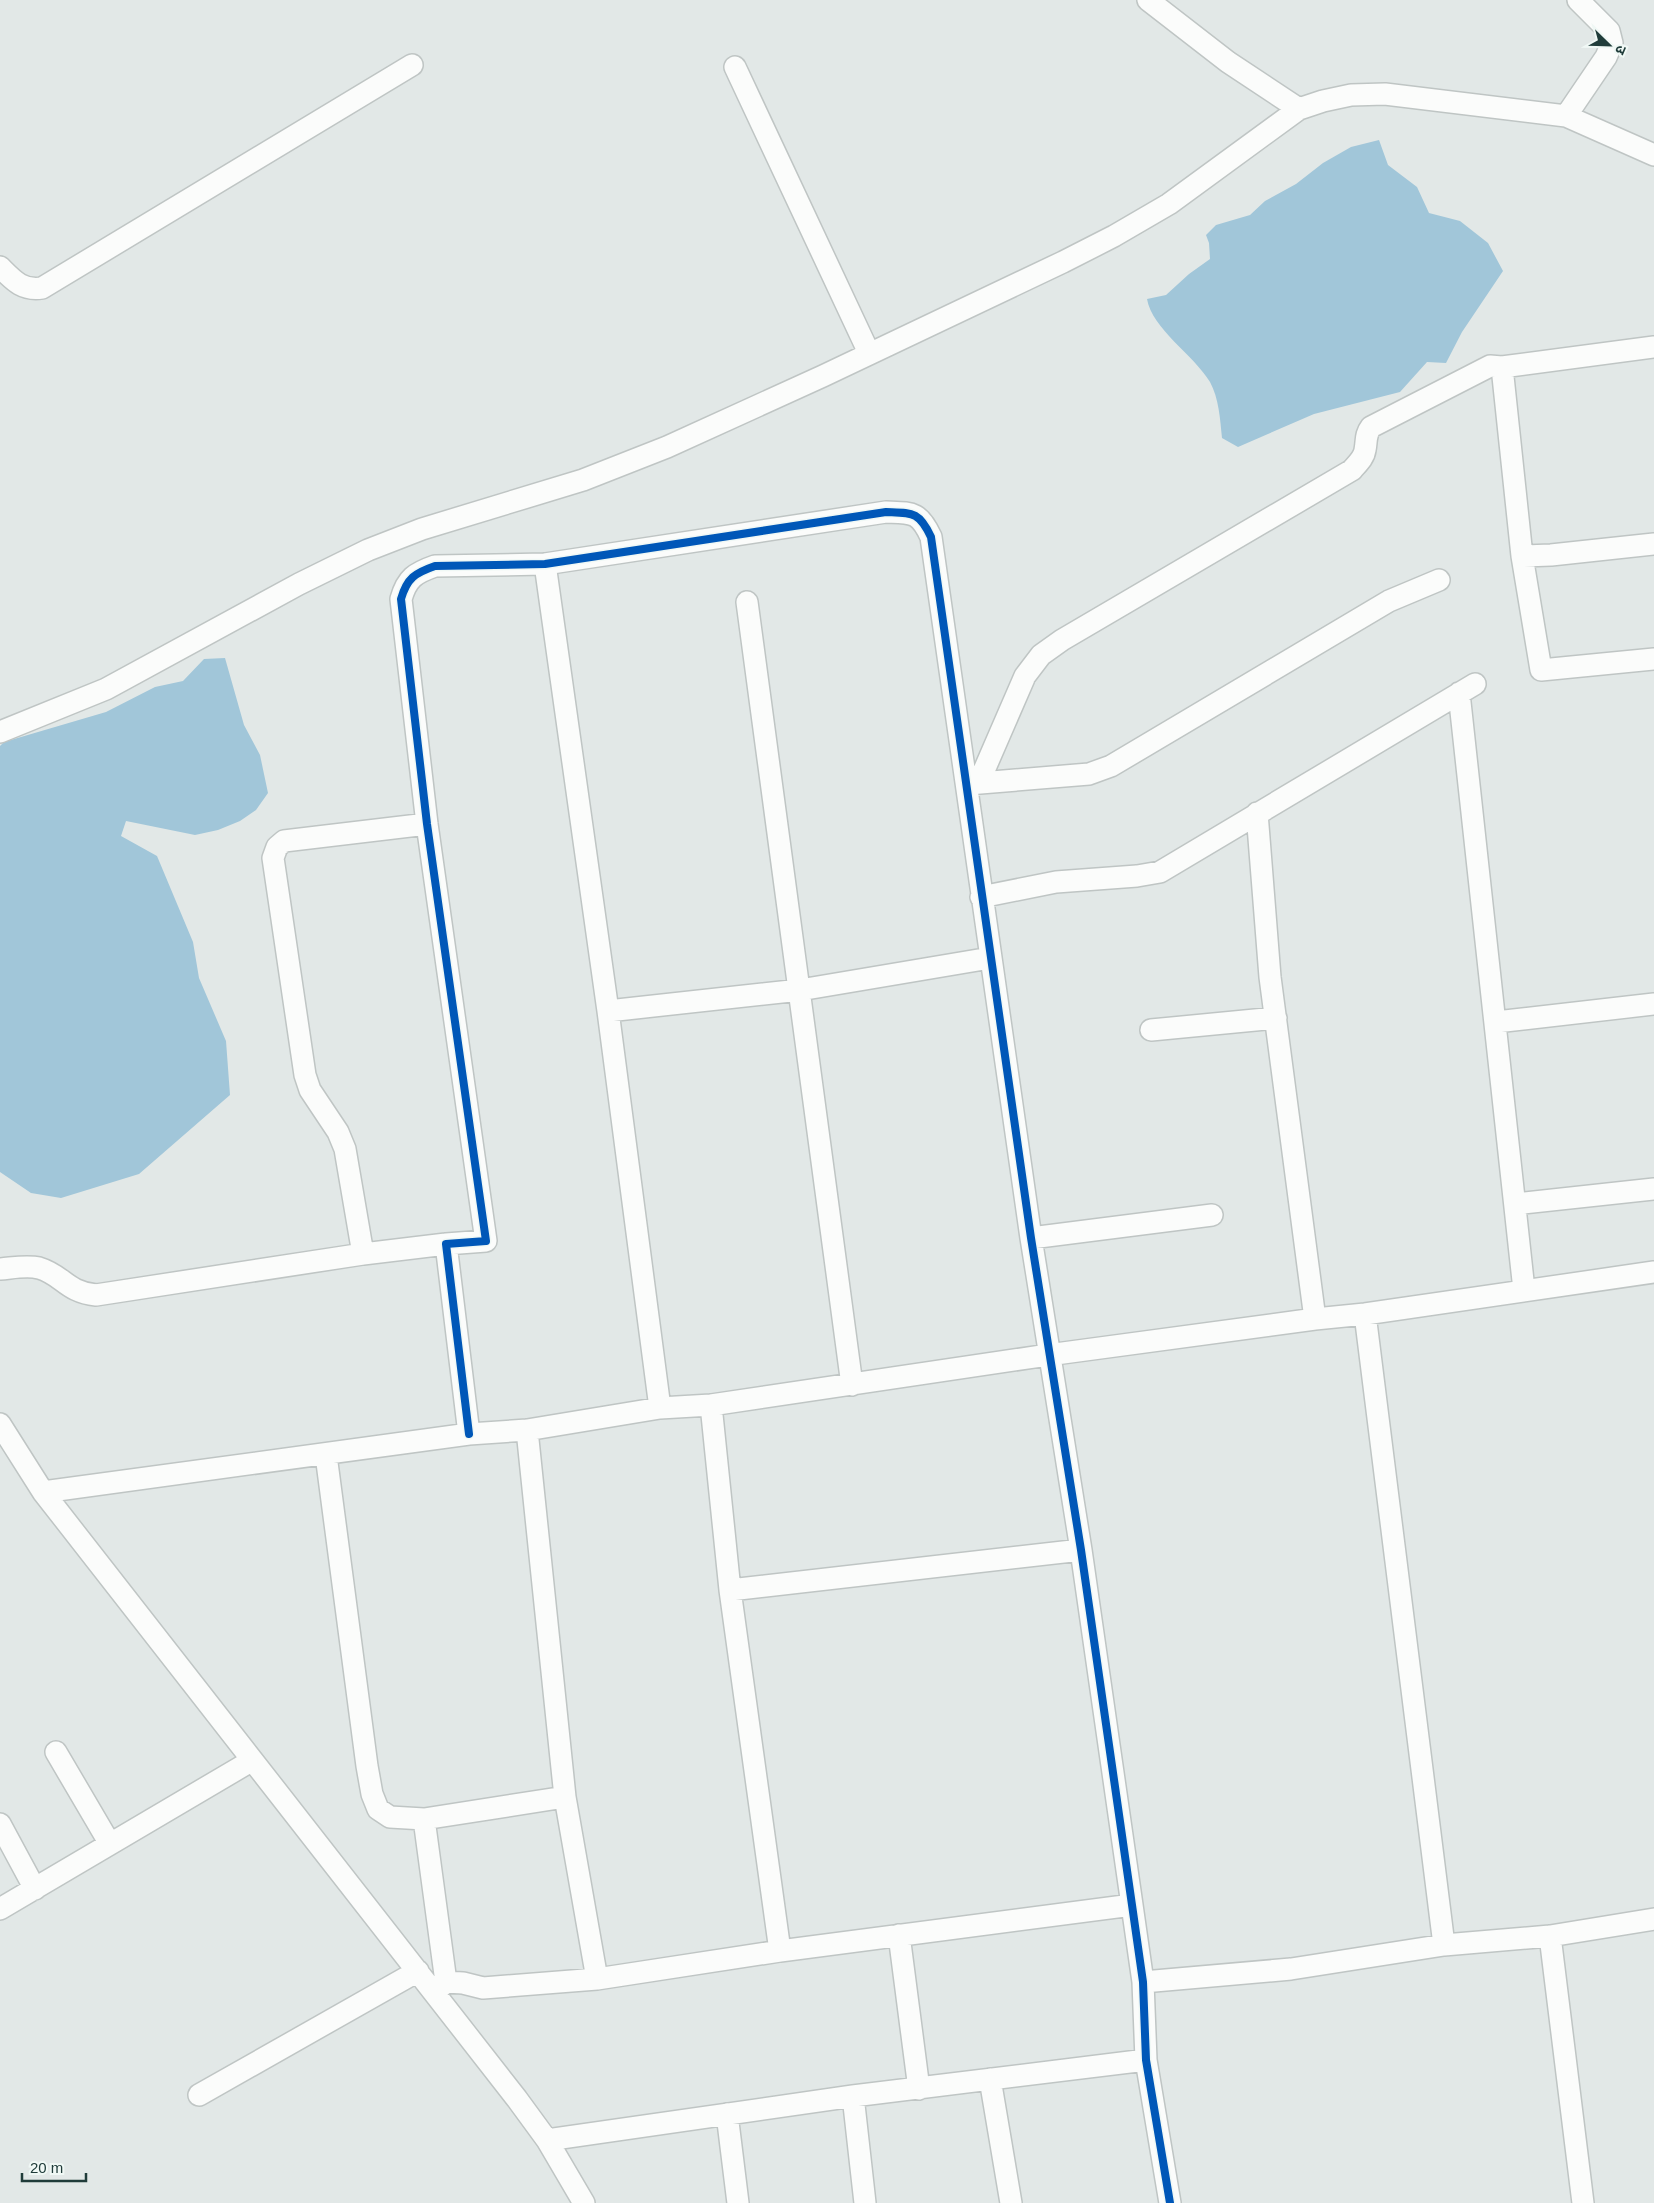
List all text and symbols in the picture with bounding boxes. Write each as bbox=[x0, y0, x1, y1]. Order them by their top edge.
north arrow bbox=[1584, 20, 1634, 70]
text: उ bbox=[1612, 43, 1630, 58]
scale bar bbox=[22, 2150, 86, 2182]
text: 20 m bbox=[30, 2159, 63, 2176]

